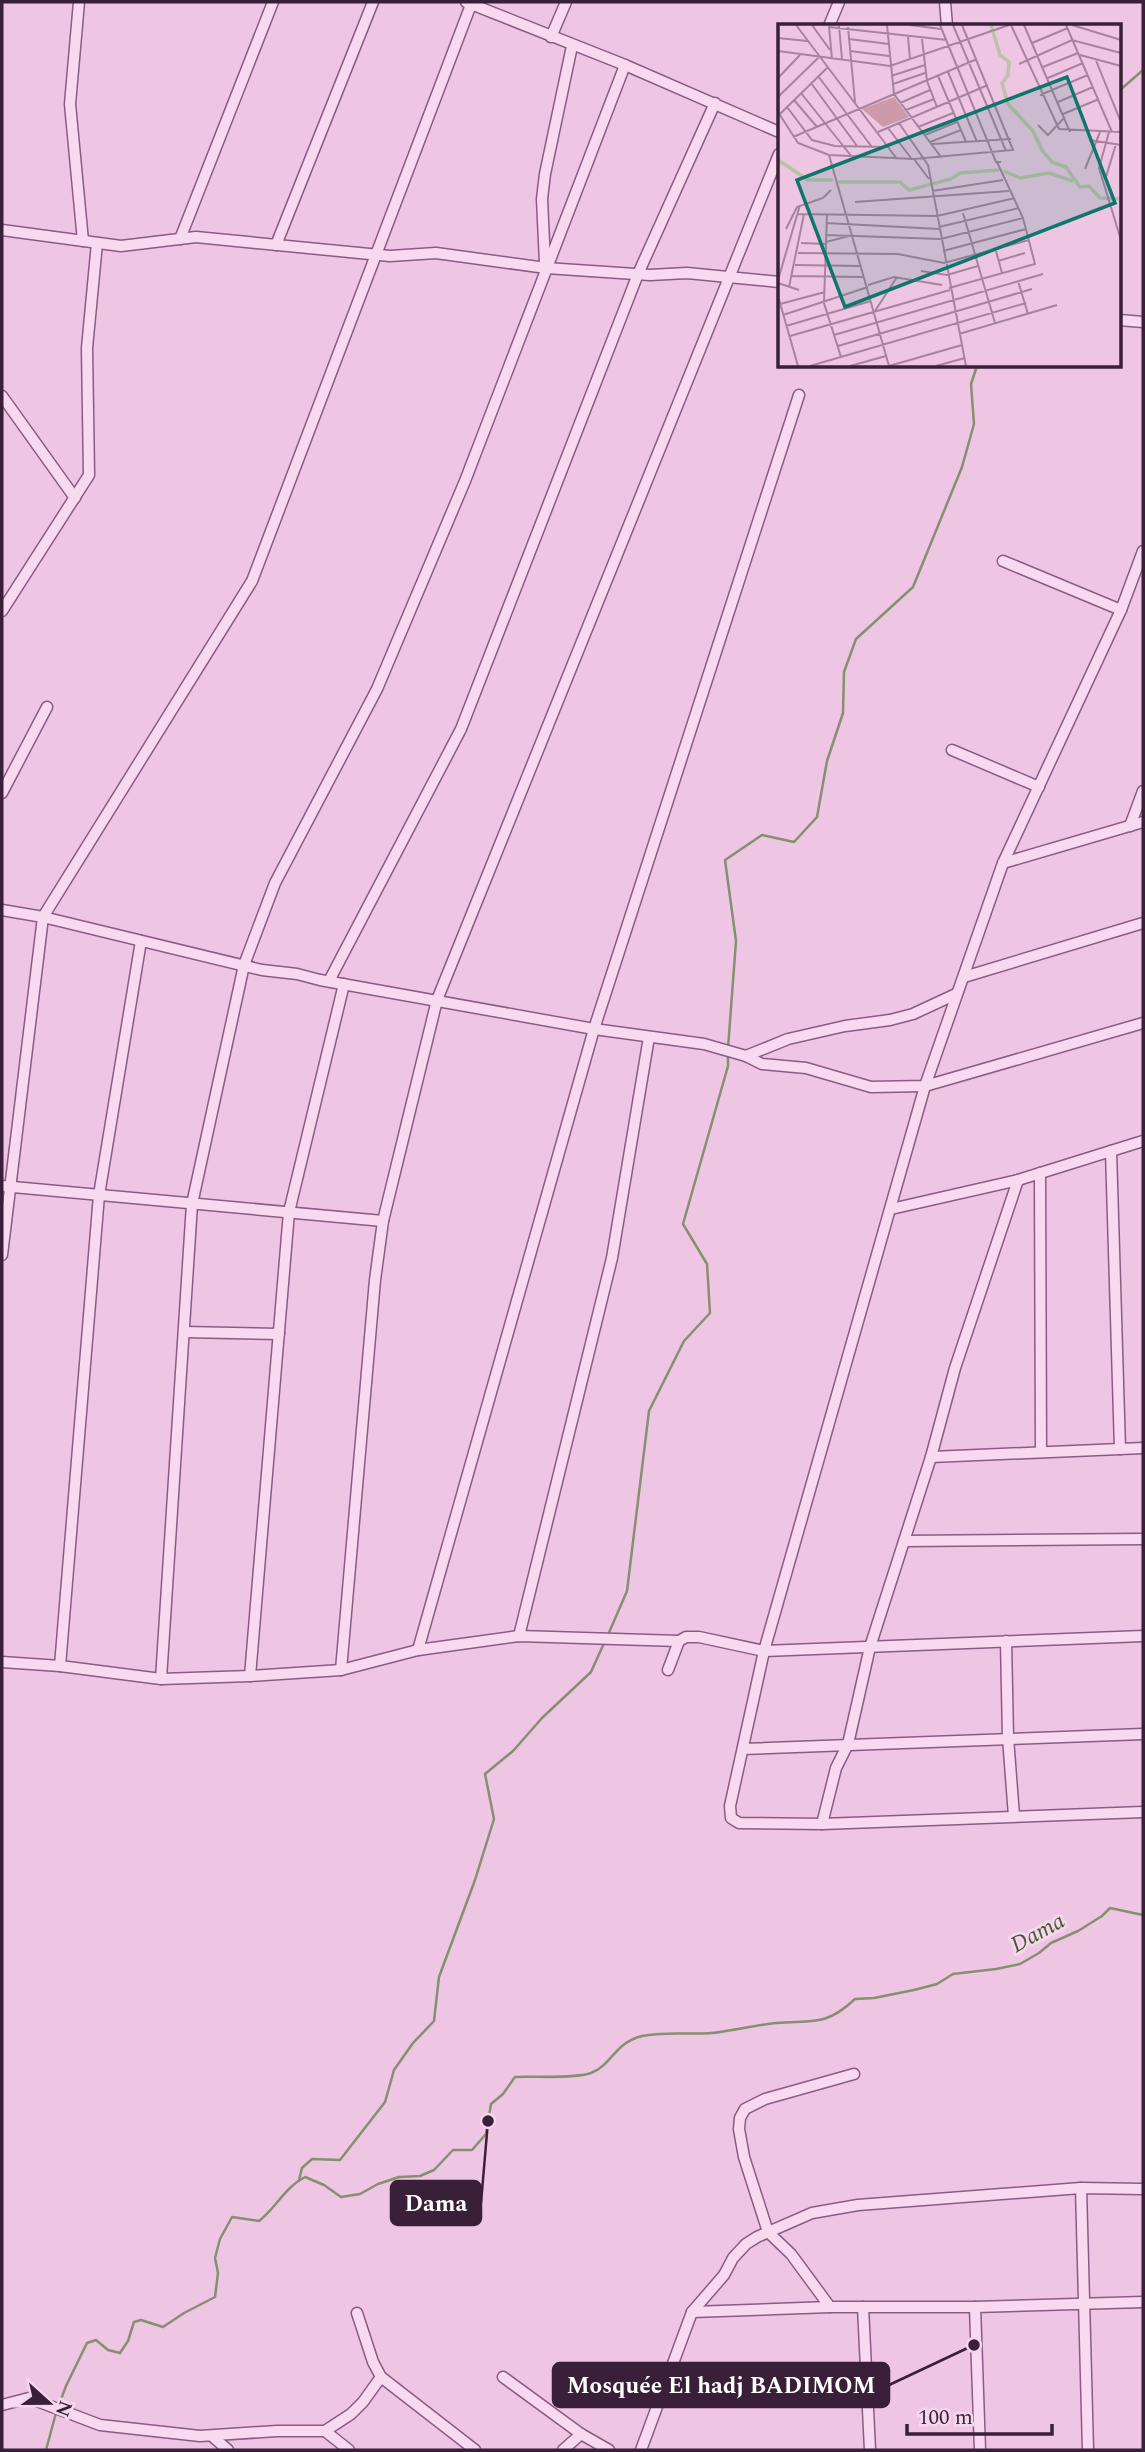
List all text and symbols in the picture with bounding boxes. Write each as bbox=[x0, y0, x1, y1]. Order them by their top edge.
inset map bbox=[778, 24, 1120, 368]
water label: Dama bbox=[1004, 1904, 1072, 1963]
callout: Dama bbox=[391, 2181, 481, 2225]
text: Dama bbox=[405, 2187, 468, 2222]
callout: Mosquée El hadj BADIMOM bbox=[553, 2363, 889, 2407]
north arrow bbox=[14, 2368, 84, 2438]
text: Mosquée El hadj BADIMOM bbox=[567, 2369, 875, 2404]
scale bar bbox=[907, 2392, 1052, 2436]
text: N bbox=[47, 2396, 80, 2421]
text: 100 m bbox=[918, 2402, 973, 2434]

